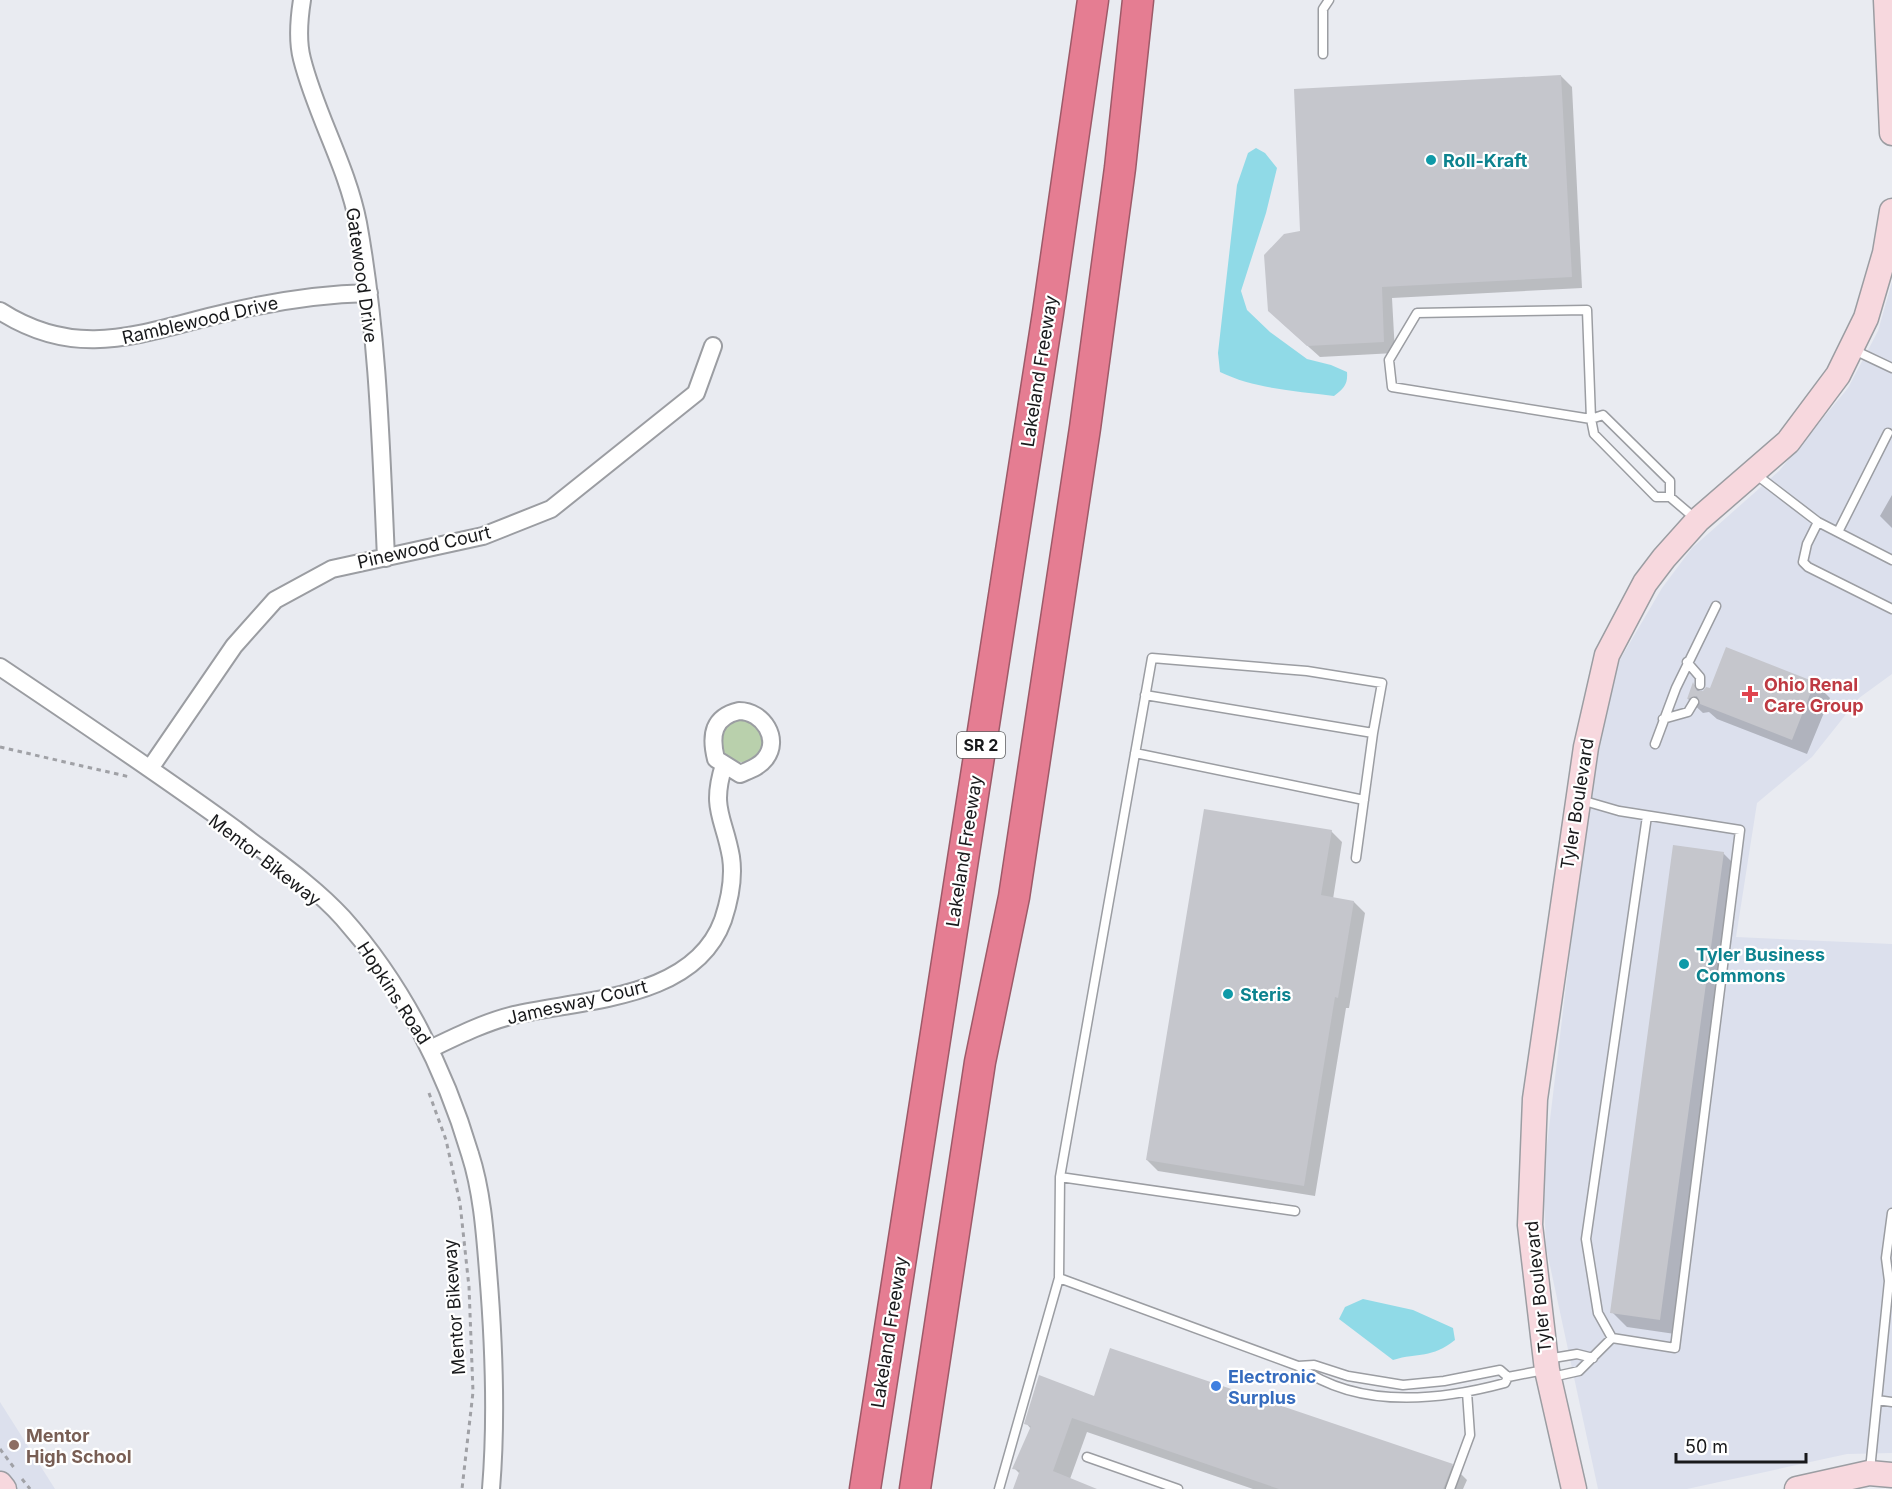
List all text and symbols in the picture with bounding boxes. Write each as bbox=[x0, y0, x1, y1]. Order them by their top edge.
place label: Roll-Kraft bbox=[1443, 150, 1528, 171]
marker: Roll-Kraft bbox=[1424, 153, 1438, 167]
street label: Gatewood Drive bbox=[342, 206, 382, 344]
street label: Ramblewood Drive bbox=[120, 292, 280, 348]
street label: Lakeland Freeway bbox=[1017, 294, 1061, 448]
street label: Pinewood Court bbox=[355, 521, 493, 573]
place label: Ohio Renal Care Group bbox=[1764, 674, 1864, 716]
marker: Ohio Renal Care Group bbox=[1741, 685, 1759, 703]
road number: SR 2 bbox=[957, 732, 1005, 758]
street label: Tyler Boulevard bbox=[1556, 737, 1598, 871]
street label: Lakeland Freeway bbox=[942, 774, 986, 928]
street label: Mentor Bikeway bbox=[205, 810, 325, 910]
street label: Hopkins Road bbox=[353, 938, 435, 1048]
place label: Tyler Business Commons bbox=[1696, 944, 1825, 986]
marker: Tyler Business Commons bbox=[1677, 957, 1691, 971]
street label: Jamesway Court bbox=[505, 976, 649, 1028]
place label: Steris bbox=[1240, 984, 1291, 1005]
marker: Steris bbox=[1221, 987, 1235, 1001]
street label: Tyler Boulevard bbox=[1521, 1220, 1555, 1354]
street label: Mentor Bikeway bbox=[439, 1238, 469, 1376]
street label: Lakeland Freeway bbox=[867, 1255, 911, 1409]
place label: Electronic Surplus bbox=[1228, 1366, 1316, 1408]
marker: Electronic Surplus bbox=[1209, 1379, 1223, 1393]
place label: Mentor High School bbox=[26, 1425, 132, 1467]
scale bar bbox=[1676, 1426, 1806, 1464]
text: 50 m bbox=[1685, 1436, 1728, 1457]
marker: Mentor High School bbox=[7, 1438, 21, 1452]

